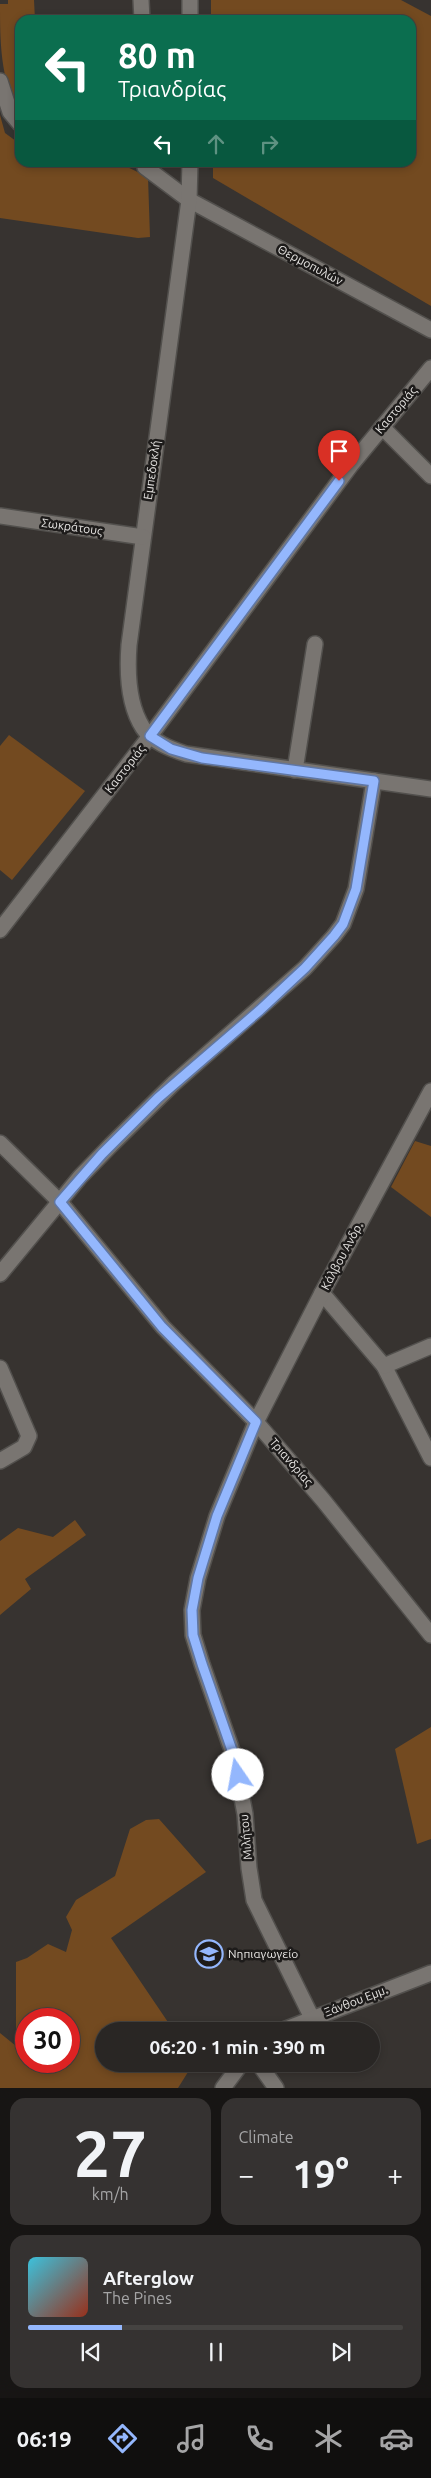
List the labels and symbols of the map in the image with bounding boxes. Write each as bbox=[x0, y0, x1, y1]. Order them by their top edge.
street label: Θερμοπυλών bbox=[275, 242, 345, 287]
street label: Καστοριάς bbox=[372, 383, 420, 436]
pin bbox=[318, 430, 360, 481]
street label: Εμπεδοκλή bbox=[141, 439, 162, 500]
street label: Σωκράτους bbox=[40, 516, 104, 538]
street label: Καστοριάς bbox=[102, 742, 148, 796]
street label: Κάλβου Ανδρ. bbox=[318, 1220, 365, 1292]
street label: Τριανδρίας bbox=[266, 1435, 316, 1489]
position arrow bbox=[211, 1748, 263, 1800]
street label: Μιλήτου bbox=[237, 1814, 254, 1860]
school or university icon: Νηπιαγωγείο bbox=[194, 1939, 224, 1969]
place label: Νηπιαγωγείο bbox=[228, 1947, 298, 1960]
street label: Ξάνθου Εμμ. bbox=[322, 1982, 389, 2019]
speed limit sign: 30 bbox=[15, 2008, 80, 2073]

